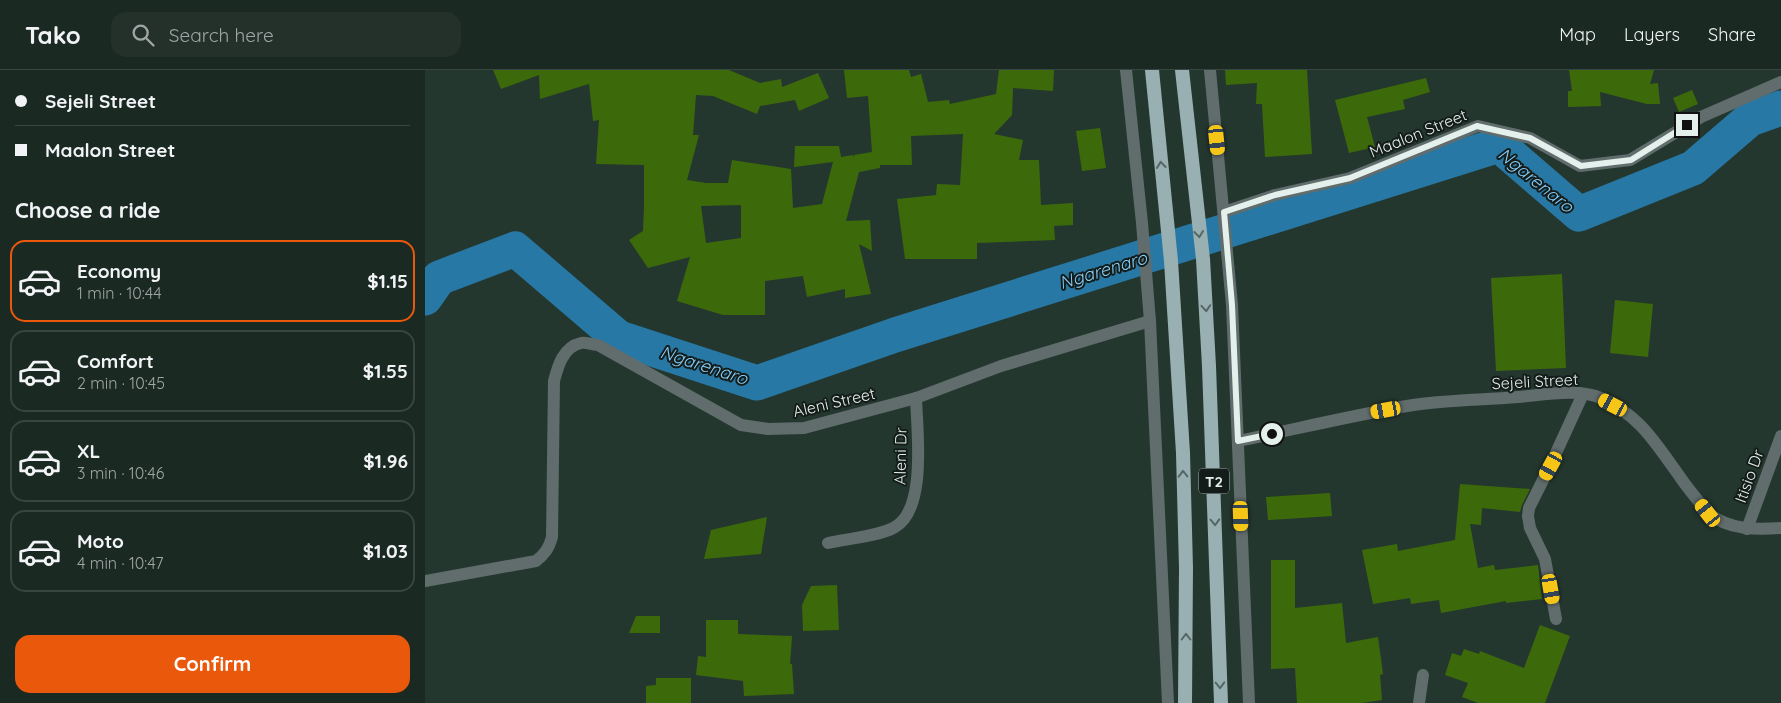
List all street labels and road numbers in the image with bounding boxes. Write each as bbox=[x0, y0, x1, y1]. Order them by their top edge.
street label: Maalon Street bbox=[1366, 104, 1470, 162]
street label: Sejeli Street bbox=[1491, 369, 1579, 393]
street label: Aleni Street bbox=[791, 383, 877, 421]
street label: Aleni Dr bbox=[889, 427, 911, 485]
street label: Itisio Dr bbox=[1730, 447, 1768, 505]
road number: T2 bbox=[1199, 468, 1229, 494]

